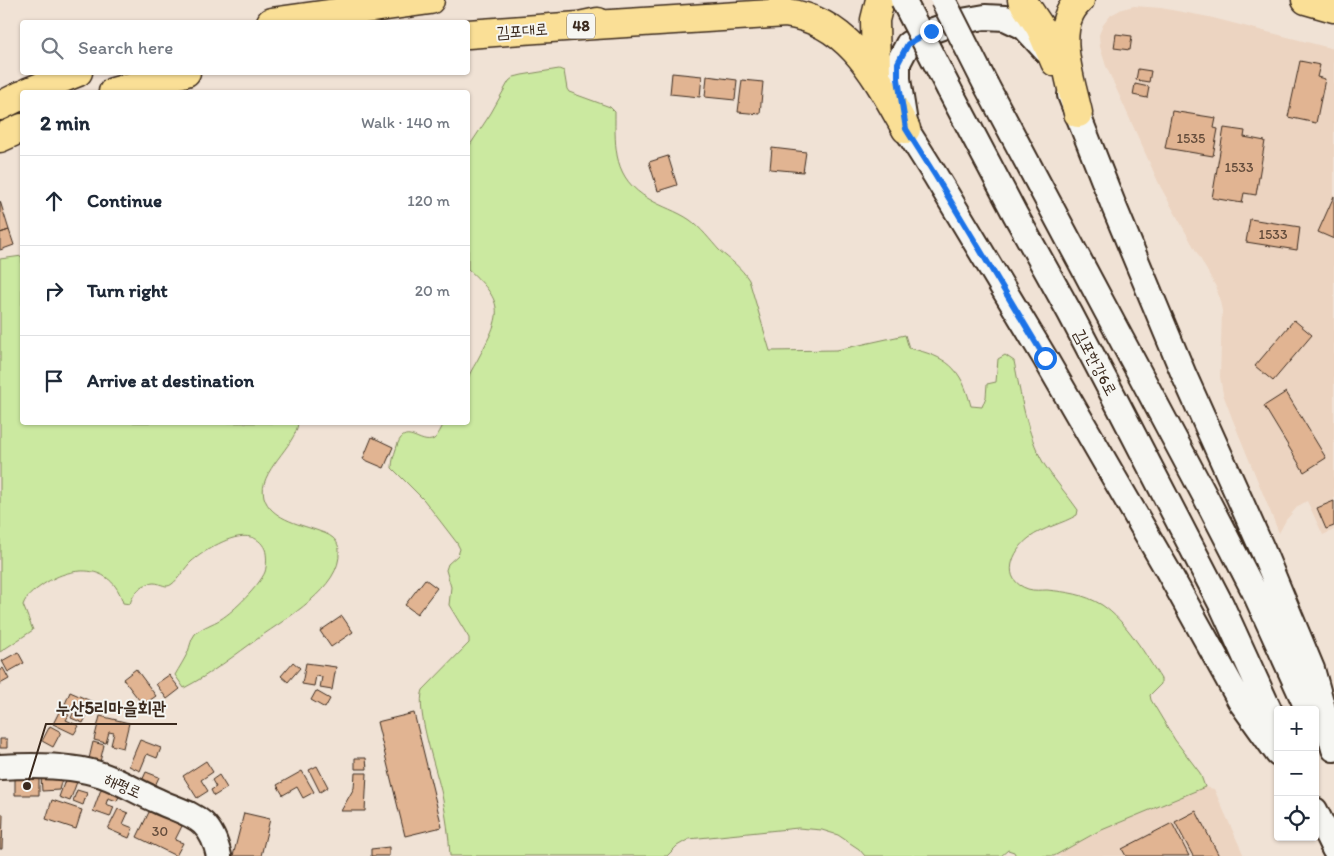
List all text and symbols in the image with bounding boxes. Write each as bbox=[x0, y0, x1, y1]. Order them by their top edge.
road number: 48 bbox=[567, 14, 595, 38]
street label: 김포대로 bbox=[496, 19, 548, 42]
search box bbox=[20, 20, 470, 75]
route end bbox=[920, 20, 943, 43]
icon: search bbox=[38, 34, 66, 62]
text: Search here bbox=[78, 36, 173, 59]
text: 2 min bbox=[40, 110, 90, 135]
text: Walk · 140 m bbox=[361, 113, 450, 132]
house number: 1535 bbox=[1177, 130, 1205, 147]
house number: 1533 bbox=[1224, 159, 1254, 176]
icon: ahead bbox=[40, 187, 68, 215]
text: Continue bbox=[87, 189, 162, 212]
text: 120 m bbox=[407, 191, 450, 210]
house number: 1533 bbox=[1258, 226, 1288, 243]
icon: right bbox=[40, 277, 68, 305]
text: Turn right bbox=[87, 279, 168, 302]
text: 20 m bbox=[415, 281, 450, 300]
street label: 김포한강6로 bbox=[1070, 326, 1121, 399]
route start bbox=[1034, 347, 1057, 370]
icon: arrive bbox=[40, 367, 68, 395]
text: Arrive at destination bbox=[87, 369, 254, 392]
callout: 누산5리마을회관 bbox=[46, 691, 177, 724]
text: 누산5리마을회관 bbox=[56, 697, 167, 719]
map controls bbox=[1274, 706, 1319, 841]
button: + bbox=[1274, 706, 1319, 751]
button: − bbox=[1274, 751, 1319, 796]
street label: 해평로 bbox=[101, 769, 144, 802]
button: locate bbox=[1274, 796, 1319, 841]
house number: 30 bbox=[152, 823, 168, 840]

